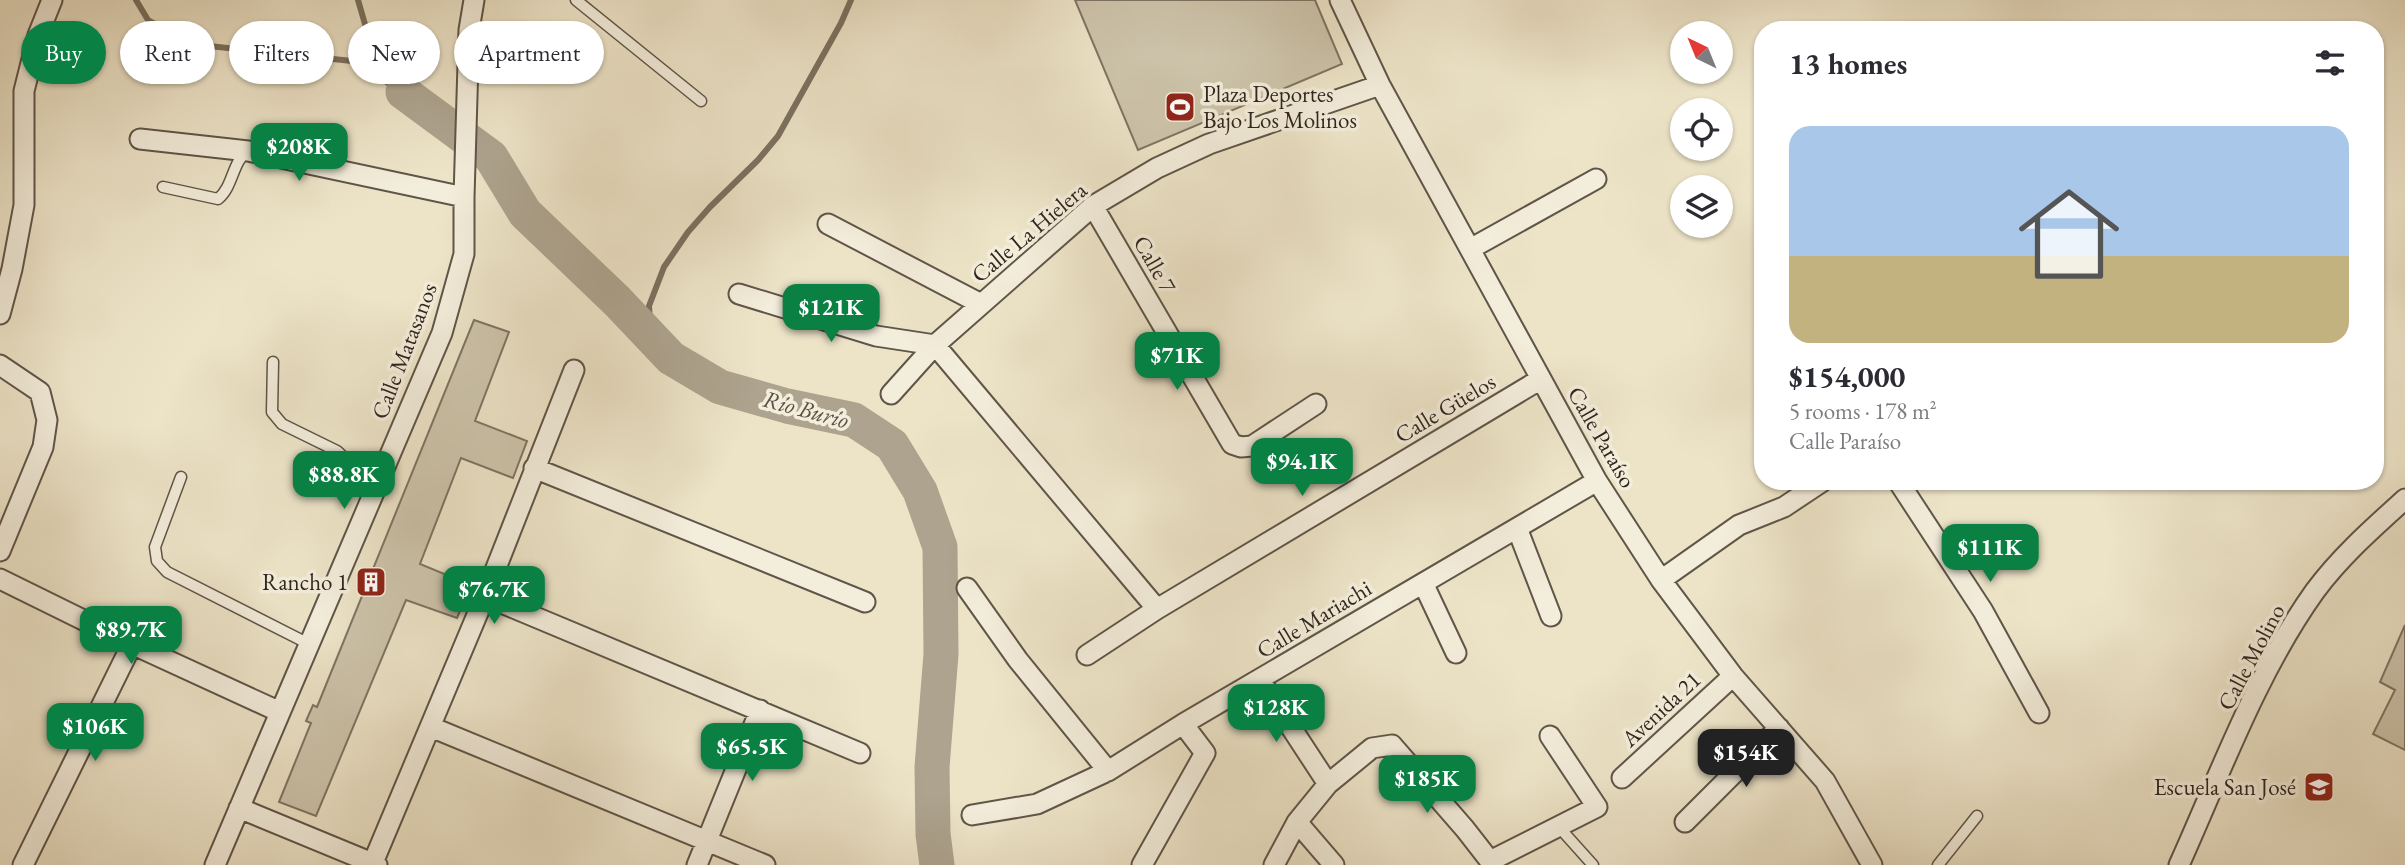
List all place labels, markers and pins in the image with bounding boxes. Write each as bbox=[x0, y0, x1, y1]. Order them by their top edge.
place label: Plaza Deportes Bajo Los Molinos bbox=[1203, 79, 1357, 135]
sports icon: Plaza Deportes Bajo Los Molinos bbox=[1163, 90, 1197, 124]
pin: $208K bbox=[250, 124, 348, 183]
pin: $121K bbox=[782, 284, 880, 344]
pin: $71K bbox=[1136, 332, 1218, 392]
pin: $94.1K bbox=[1245, 438, 1359, 498]
pin: $88.8K bbox=[287, 452, 401, 511]
pin: $111K bbox=[1941, 524, 2039, 584]
building icon: Rancho 1 bbox=[354, 565, 388, 599]
pin: $76.7K bbox=[437, 566, 551, 626]
place label: Rancho 1 bbox=[262, 567, 348, 597]
pin: $89.7K bbox=[74, 606, 188, 666]
pin: $128K bbox=[1227, 684, 1325, 744]
pin: $106K bbox=[46, 704, 144, 763]
pin: $65.5K bbox=[695, 724, 809, 783]
pin: $154K bbox=[1697, 730, 1795, 789]
pin: $185K bbox=[1378, 756, 1476, 815]
school or university icon: Escuela San José bbox=[2302, 770, 2336, 804]
place label: Escuela San José bbox=[2154, 772, 2296, 802]

